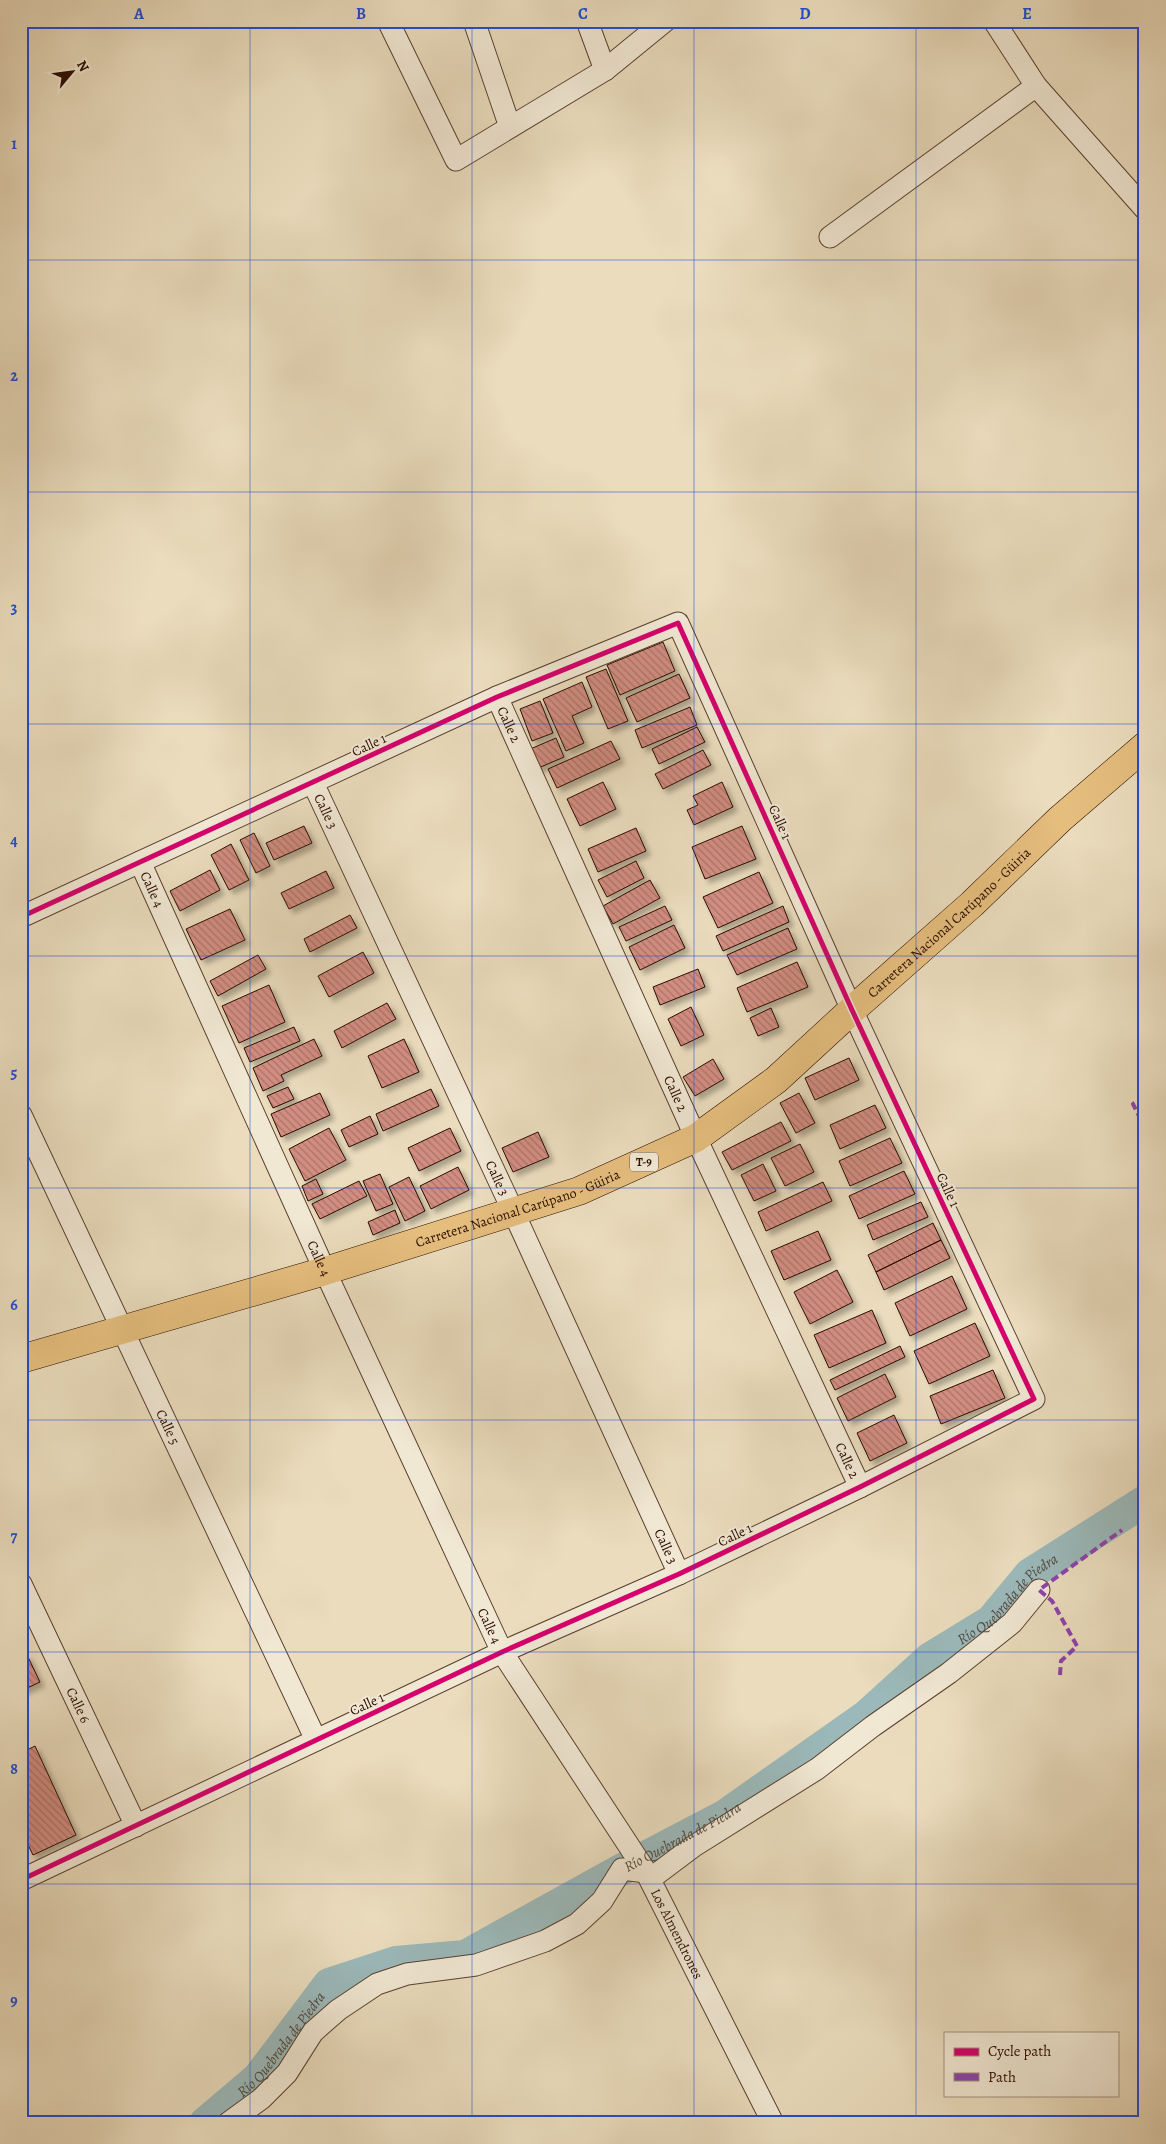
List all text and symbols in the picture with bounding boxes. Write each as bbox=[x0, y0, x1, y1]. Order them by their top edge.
text: A bbox=[133, 3, 145, 25]
text: B bbox=[356, 3, 366, 25]
text: C bbox=[578, 3, 588, 25]
text: D bbox=[799, 3, 811, 25]
text: E bbox=[1022, 3, 1032, 25]
north arrow bbox=[48, 48, 98, 98]
text: N bbox=[72, 57, 94, 75]
text: 1 bbox=[11, 133, 17, 155]
text: 2 bbox=[10, 365, 18, 387]
text: 3 bbox=[11, 597, 18, 619]
street label: Calle 2 bbox=[493, 703, 526, 746]
street label: Calle 1 bbox=[349, 729, 389, 761]
street label: Calle 3 bbox=[310, 790, 343, 832]
street label: Calle 1 bbox=[764, 802, 796, 842]
text: 4 bbox=[10, 830, 18, 852]
street label: Carretera Nacional Carúpano - Güiria bbox=[863, 843, 1035, 1002]
street label: Calle 4 bbox=[136, 868, 169, 910]
text: 5 bbox=[11, 1062, 18, 1084]
street label: Calle 2 bbox=[659, 1072, 693, 1115]
road number: T-9 bbox=[630, 1152, 658, 1172]
street label: Calle 3 bbox=[481, 1157, 514, 1199]
street label: Carretera Nacional Carúpano - Güiria bbox=[413, 1164, 623, 1252]
street label: Calle 1 bbox=[932, 1170, 964, 1210]
street label: Calle 4 bbox=[303, 1237, 336, 1279]
text: 6 bbox=[10, 1294, 18, 1316]
street label: Calle 5 bbox=[152, 1406, 185, 1448]
street label: Calle 2 bbox=[831, 1439, 864, 1482]
street label: Calle 1 bbox=[715, 1518, 756, 1551]
street label: Calle 3 bbox=[650, 1525, 683, 1567]
text: 7 bbox=[11, 1526, 18, 1548]
water label: Río Quebrada de Piedra bbox=[953, 1549, 1062, 1649]
street label: Calle 4 bbox=[473, 1605, 506, 1647]
street label: Calle 6 bbox=[62, 1684, 95, 1726]
street label: Calle 1 bbox=[347, 1688, 387, 1720]
text: 8 bbox=[10, 1758, 18, 1780]
water label: Río Quebrada de Piedra bbox=[620, 1797, 745, 1877]
street label: Los Almendrones bbox=[646, 1885, 708, 1982]
water label: Río Quebrada de Piedra bbox=[233, 1988, 330, 2102]
text: 9 bbox=[10, 1990, 18, 2012]
legend bbox=[944, 2032, 1118, 2096]
text: Cycle path bbox=[988, 2041, 1051, 2061]
text: Path bbox=[988, 2067, 1016, 2087]

